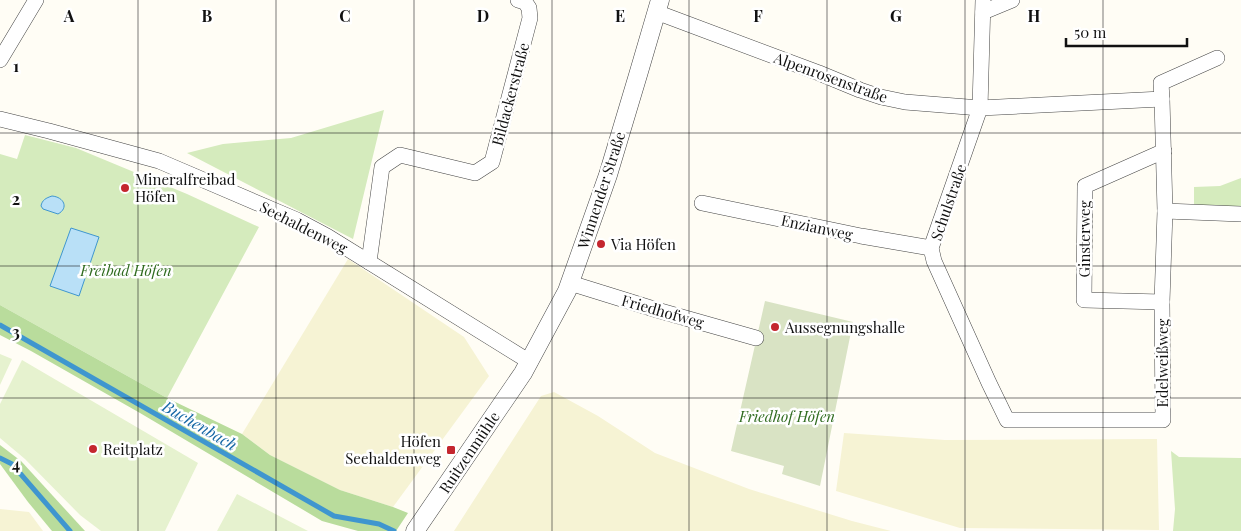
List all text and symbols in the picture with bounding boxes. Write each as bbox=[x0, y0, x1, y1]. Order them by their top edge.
text: A bbox=[63, 5, 75, 26]
text: B bbox=[202, 5, 213, 26]
text: C bbox=[339, 5, 351, 26]
text: D bbox=[477, 5, 489, 26]
text: E bbox=[615, 5, 625, 26]
text: F bbox=[753, 5, 763, 26]
text: G bbox=[890, 5, 902, 26]
text: H bbox=[1028, 5, 1041, 26]
scale bar bbox=[1066, 15, 1187, 47]
text: 50 m bbox=[1074, 22, 1107, 42]
street label: Bildackerstraße bbox=[487, 40, 533, 148]
street label: Alpenrosenstraße bbox=[771, 47, 891, 107]
text: 1 bbox=[13, 55, 19, 76]
street label: Winnender Straße bbox=[572, 129, 629, 252]
street label: Schulstraße bbox=[926, 161, 970, 243]
place label: Mineralfreibad Höfen bbox=[135, 169, 236, 206]
marker: Mineralfreibad Höfen bbox=[119, 182, 131, 194]
text: 2 bbox=[12, 188, 20, 209]
street label: Seehaldenweg bbox=[257, 196, 351, 258]
street label: Ginsterweg bbox=[1074, 200, 1094, 278]
street label: Enzianweg bbox=[779, 210, 855, 244]
place label: Via Höfen bbox=[610, 234, 676, 254]
marker: Via Höfen bbox=[595, 238, 607, 250]
park label: Freibad Höfen bbox=[79, 260, 172, 280]
street label: Friedhofweg bbox=[619, 290, 707, 332]
place label: Aussegnungshalle bbox=[784, 317, 905, 337]
street label: Edelweißweg bbox=[1152, 319, 1172, 407]
text: 3 bbox=[12, 321, 20, 342]
marker: Aussegnungshalle bbox=[769, 321, 781, 333]
water label: Buchenbach bbox=[158, 395, 241, 455]
park label: Friedhof Höfen bbox=[738, 406, 835, 426]
street label: Ruitzenmühle bbox=[434, 407, 504, 497]
place label: Höfen Seehaldenweg bbox=[345, 431, 441, 468]
place label: Reitplatz bbox=[103, 439, 163, 459]
marker: Reitplatz bbox=[87, 443, 99, 455]
marker: Höfen Seehaldenweg bbox=[445, 444, 457, 456]
text: 4 bbox=[12, 453, 20, 474]

